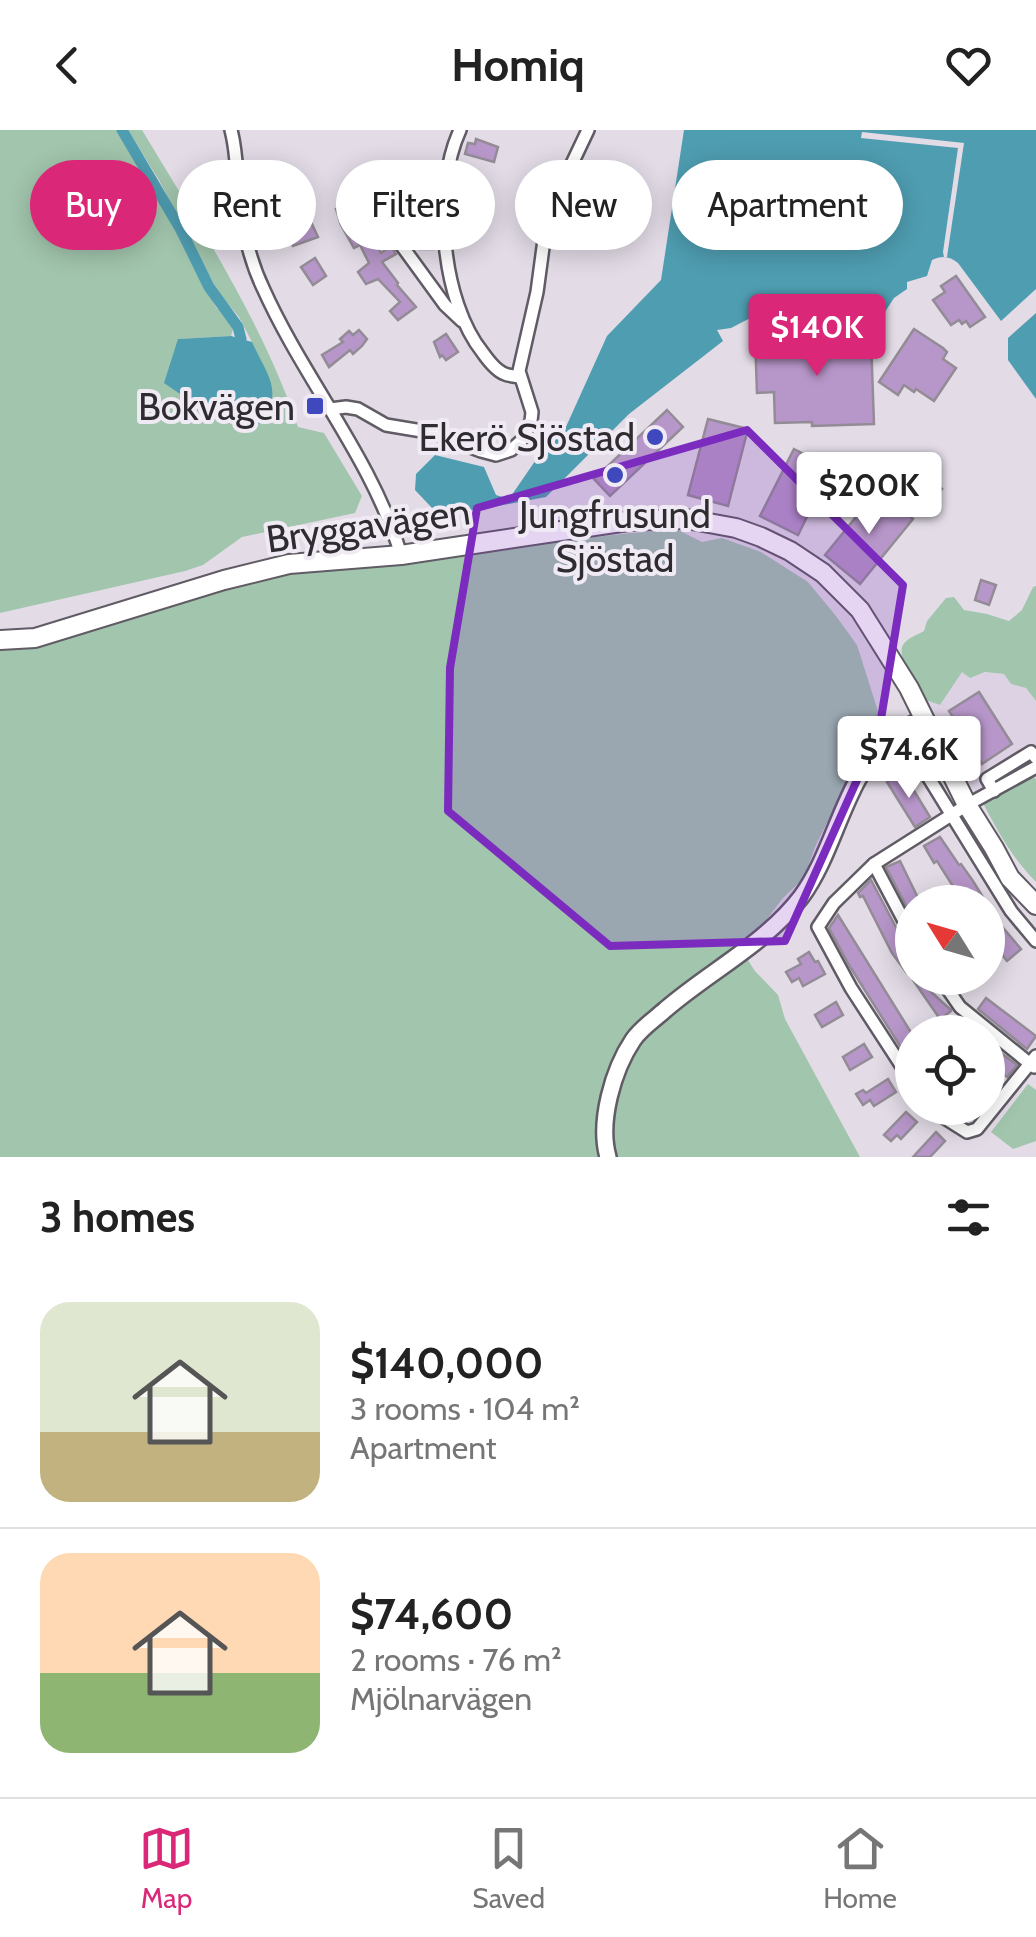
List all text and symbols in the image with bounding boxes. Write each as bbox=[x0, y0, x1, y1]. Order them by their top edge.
icon: back bbox=[40, 38, 95, 93]
text: Homiq bbox=[451, 38, 585, 92]
icon: heart bbox=[941, 38, 996, 93]
chip: Buy bbox=[30, 160, 157, 250]
chip: Rent bbox=[177, 160, 316, 250]
chip: Filters bbox=[336, 160, 495, 250]
chip: New bbox=[515, 160, 652, 250]
chip: Apartment bbox=[672, 160, 903, 250]
pin: $140K bbox=[747, 294, 887, 379]
text: $140K bbox=[771, 307, 863, 346]
place label: Bokvägen bbox=[138, 383, 295, 430]
marker: Bokvägen bbox=[304, 395, 326, 417]
place label: Ekerö Sjöstad bbox=[419, 414, 635, 461]
marker: Ekerö Sjöstad bbox=[644, 426, 666, 448]
pin: $200K bbox=[799, 452, 939, 537]
marker: Jungfrusund Sjöstad bbox=[604, 464, 626, 486]
text: $200K bbox=[819, 465, 919, 504]
street label: Bryggavägen bbox=[263, 487, 473, 563]
place label: Jungfrusund Sjöstad bbox=[518, 491, 711, 582]
pin: $74.6K bbox=[828, 716, 990, 801]
text: $74.6K bbox=[860, 729, 958, 768]
north arrow bbox=[895, 885, 1005, 995]
map controls bbox=[895, 885, 1005, 1125]
button: locate bbox=[895, 1015, 1005, 1125]
icon: filters bbox=[941, 1190, 996, 1245]
text: 3 homes bbox=[40, 1191, 195, 1243]
text: $140,000 bbox=[350, 1337, 543, 1389]
icon: home bbox=[120, 1342, 240, 1462]
text: 3 rooms · 104 m² bbox=[350, 1389, 580, 1428]
text: Apartment bbox=[350, 1428, 497, 1467]
text: $74,600 bbox=[350, 1588, 513, 1640]
icon: home bbox=[120, 1593, 240, 1713]
text: 2 rooms · 76 m² bbox=[350, 1640, 562, 1679]
text: Mjölnarvägen bbox=[350, 1679, 532, 1718]
tab: Map bbox=[139, 1821, 194, 1915]
tab: Saved bbox=[472, 1821, 545, 1915]
tab: Home bbox=[823, 1821, 897, 1915]

